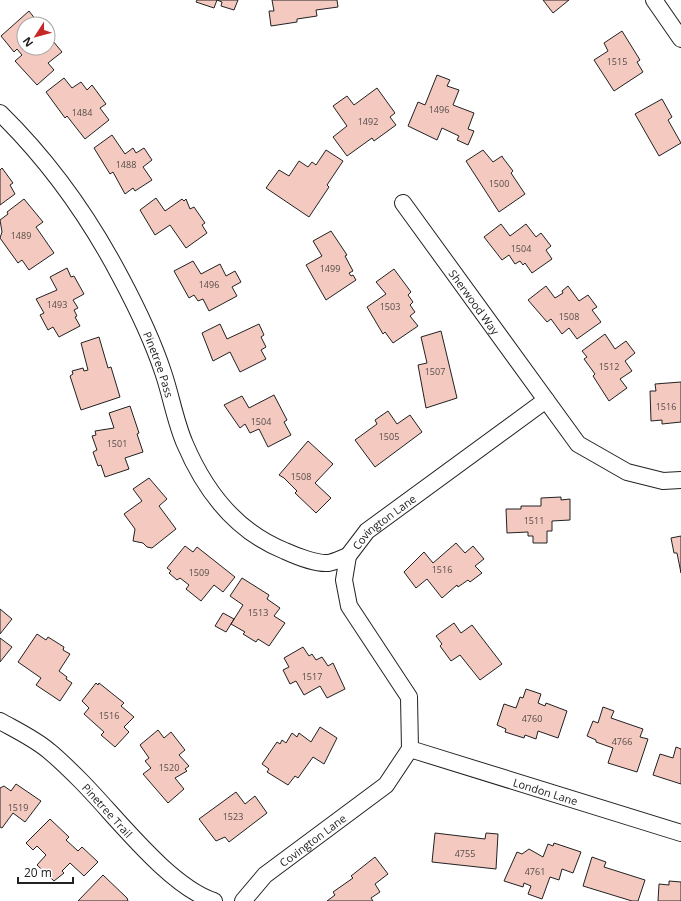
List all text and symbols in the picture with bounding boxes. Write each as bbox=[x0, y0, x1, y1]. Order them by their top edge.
north arrow bbox=[16, 16, 56, 56]
text: N bbox=[19, 34, 36, 50]
house number: 1515 bbox=[607, 55, 627, 68]
house number: 1496 bbox=[429, 103, 449, 116]
house number: 1484 bbox=[72, 106, 92, 119]
house number: 1492 bbox=[358, 115, 378, 128]
house number: 1488 bbox=[116, 158, 136, 171]
house number: 1500 bbox=[489, 177, 509, 190]
house number: 1489 bbox=[11, 229, 31, 242]
house number: 1504 bbox=[511, 242, 531, 255]
house number: 1499 bbox=[320, 262, 340, 275]
street label: Sherwood Way bbox=[446, 266, 504, 338]
house number: 1496 bbox=[199, 278, 219, 291]
house number: 1493 bbox=[47, 298, 67, 311]
house number: 1503 bbox=[380, 300, 400, 313]
house number: 1508 bbox=[559, 310, 579, 323]
street label: Pinetree Pass bbox=[141, 329, 178, 399]
house number: 1512 bbox=[599, 360, 619, 373]
house number: 1507 bbox=[425, 365, 445, 378]
house number: 1516 bbox=[656, 400, 676, 413]
house number: 1504 bbox=[251, 415, 271, 428]
house number: 1505 bbox=[379, 430, 399, 443]
house number: 1501 bbox=[107, 437, 127, 450]
house number: 1508 bbox=[291, 470, 311, 483]
street label: Covington Lane bbox=[348, 490, 419, 552]
house number: 1511 bbox=[524, 514, 544, 527]
house number: 1516 bbox=[432, 563, 452, 576]
house number: 1509 bbox=[189, 566, 209, 579]
house number: 1513 bbox=[248, 606, 268, 619]
house number: 1517 bbox=[302, 670, 322, 683]
house number: 1516 bbox=[99, 709, 119, 722]
house number: 4760 bbox=[522, 712, 542, 725]
house number: 4766 bbox=[612, 735, 632, 748]
house number: 1520 bbox=[159, 761, 179, 774]
street label: London Lane bbox=[511, 774, 580, 808]
street label: Pinetree Trail bbox=[79, 780, 136, 840]
house number: 1519 bbox=[8, 801, 28, 814]
house number: 1523 bbox=[223, 810, 243, 823]
street label: Covington Lane bbox=[276, 810, 349, 870]
house number: 4755 bbox=[455, 847, 475, 860]
scale bar bbox=[18, 859, 73, 885]
text: 20 m bbox=[24, 864, 52, 881]
house number: 4761 bbox=[525, 865, 545, 878]

